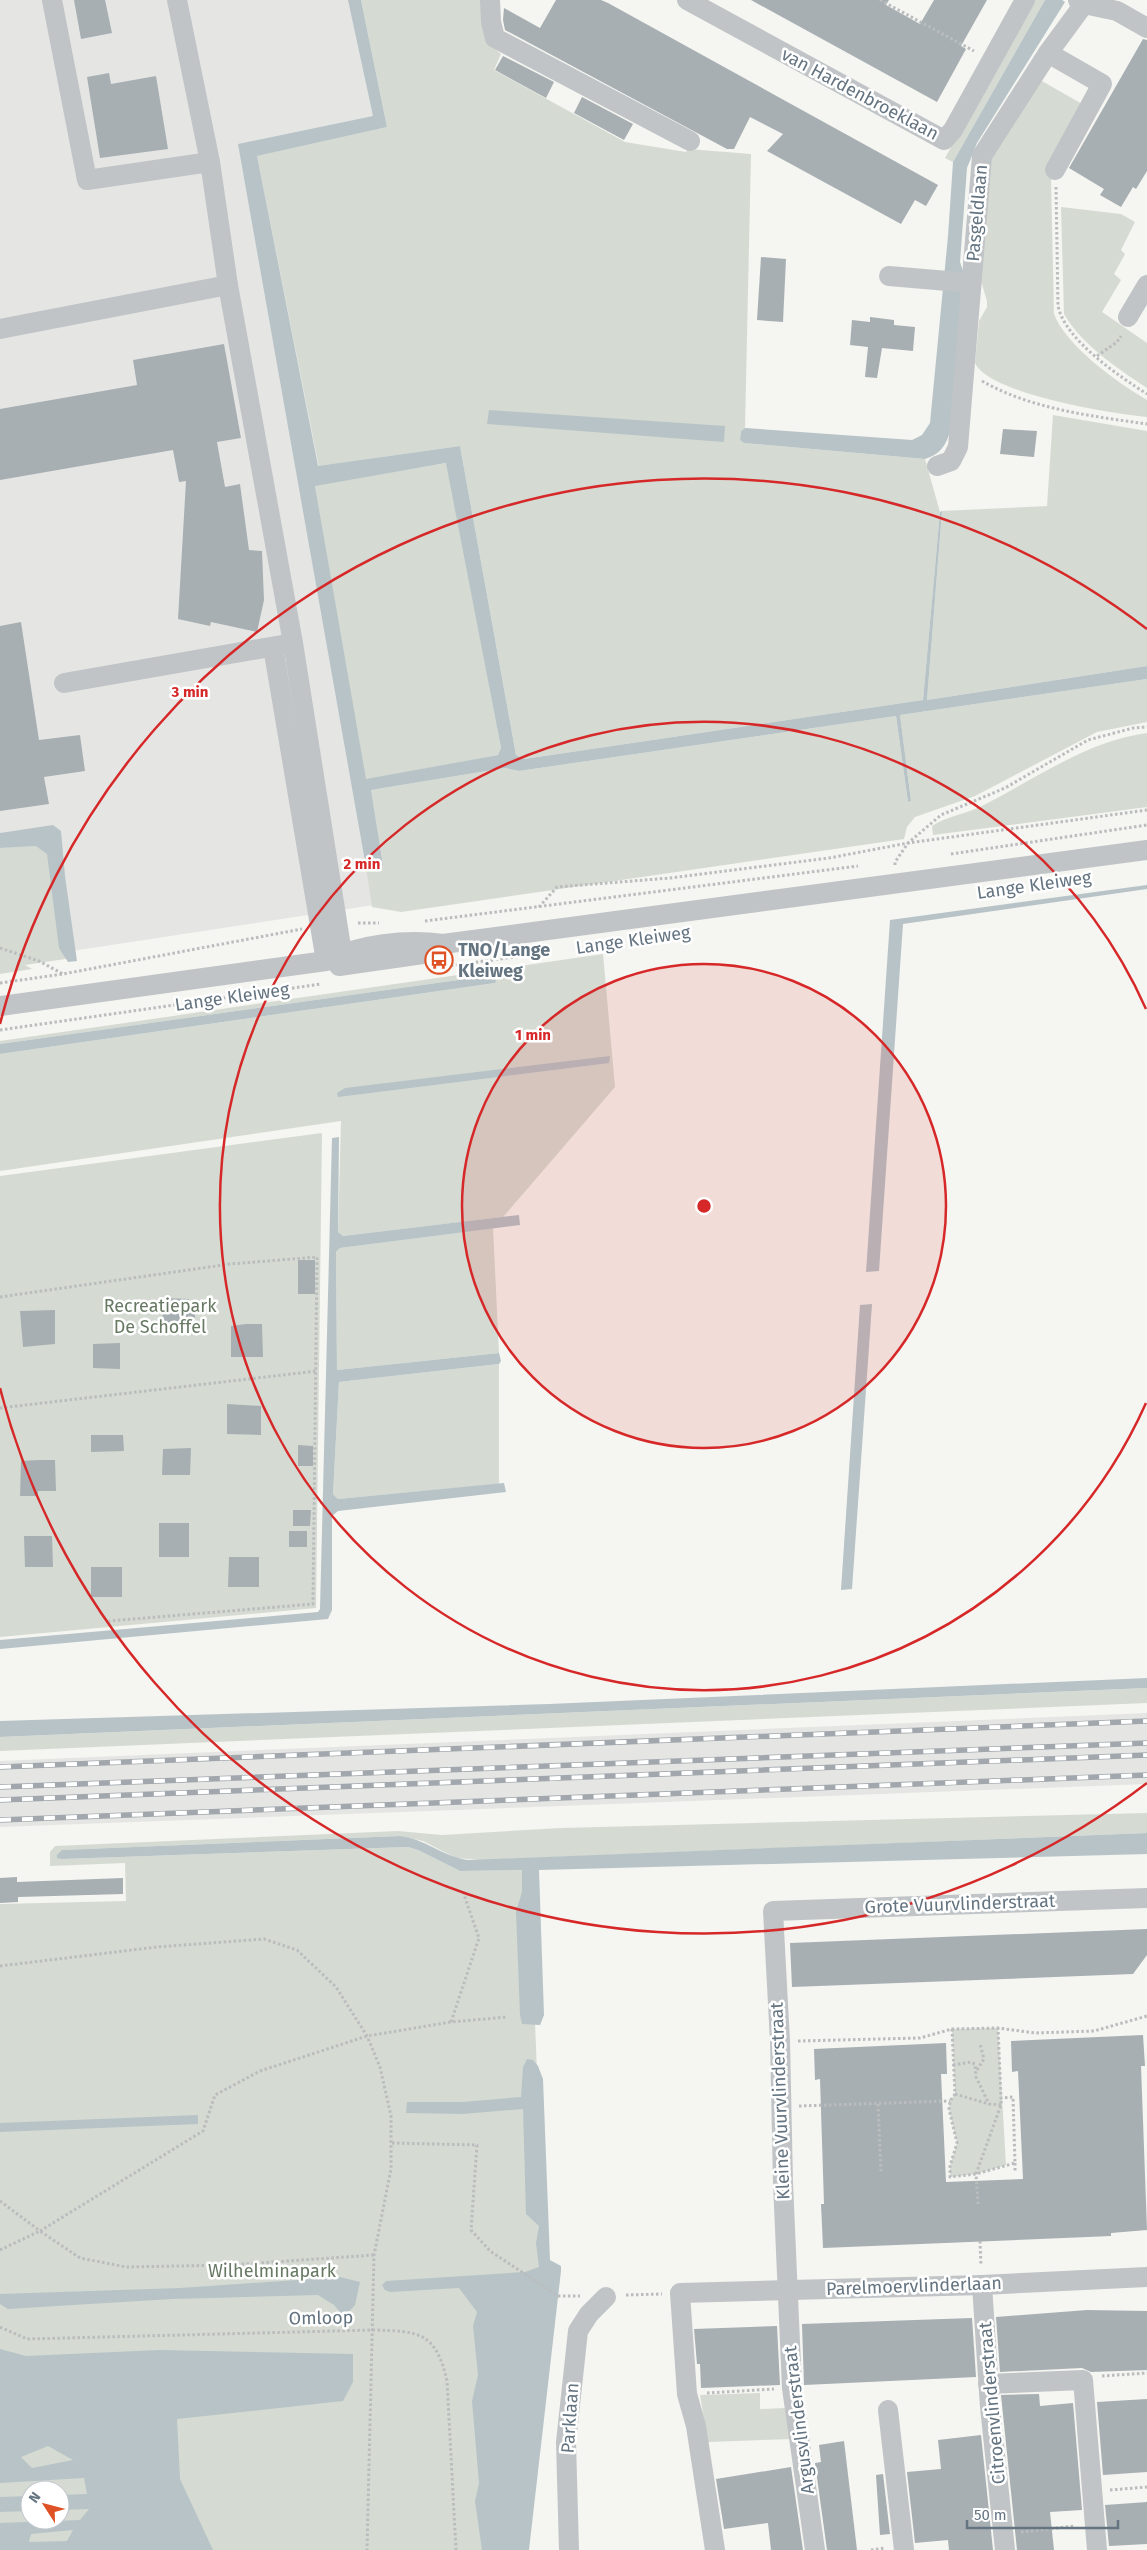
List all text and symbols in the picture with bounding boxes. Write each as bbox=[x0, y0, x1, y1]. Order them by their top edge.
street label: van Hardenbroeklaan bbox=[778, 43, 942, 145]
street label: Pasgeldlaan bbox=[962, 163, 992, 263]
text: 3 min bbox=[171, 683, 208, 701]
text: 2 min bbox=[344, 855, 380, 873]
street label: Lange Kleiweg bbox=[975, 866, 1093, 904]
street label: Lange Kleiweg bbox=[574, 921, 692, 959]
place label: TNO/Lange Kleiweg bbox=[458, 939, 550, 982]
bus stop icon: TNO/Lange Kleiweg bbox=[424, 945, 454, 975]
street label: Lange Kleiweg bbox=[173, 978, 291, 1016]
text: 1 min bbox=[515, 1026, 551, 1044]
centre of rings bbox=[695, 1197, 713, 1215]
park label: Recreatiepark De Schoffel bbox=[104, 1295, 217, 1338]
street label: Grote Vuurvlinderstraat bbox=[864, 1890, 1056, 1918]
street label: Kleine Vuurvlinderstraat bbox=[766, 2001, 794, 2200]
park label: Wilhelminapark bbox=[208, 2260, 337, 2282]
street label: Parelmoervlinderlaan bbox=[826, 2272, 1002, 2300]
street label: Omloop bbox=[288, 2306, 354, 2330]
street label: Citroenvlinderstraat bbox=[974, 2320, 1010, 2485]
street label: Argusvlinderstraat bbox=[779, 2344, 819, 2495]
street label: Parklaan bbox=[557, 2382, 583, 2454]
north arrow bbox=[20, 2480, 70, 2530]
text: N bbox=[25, 2489, 44, 2506]
scale bar bbox=[967, 2498, 1118, 2530]
text: 50 m bbox=[974, 2506, 1007, 2524]

